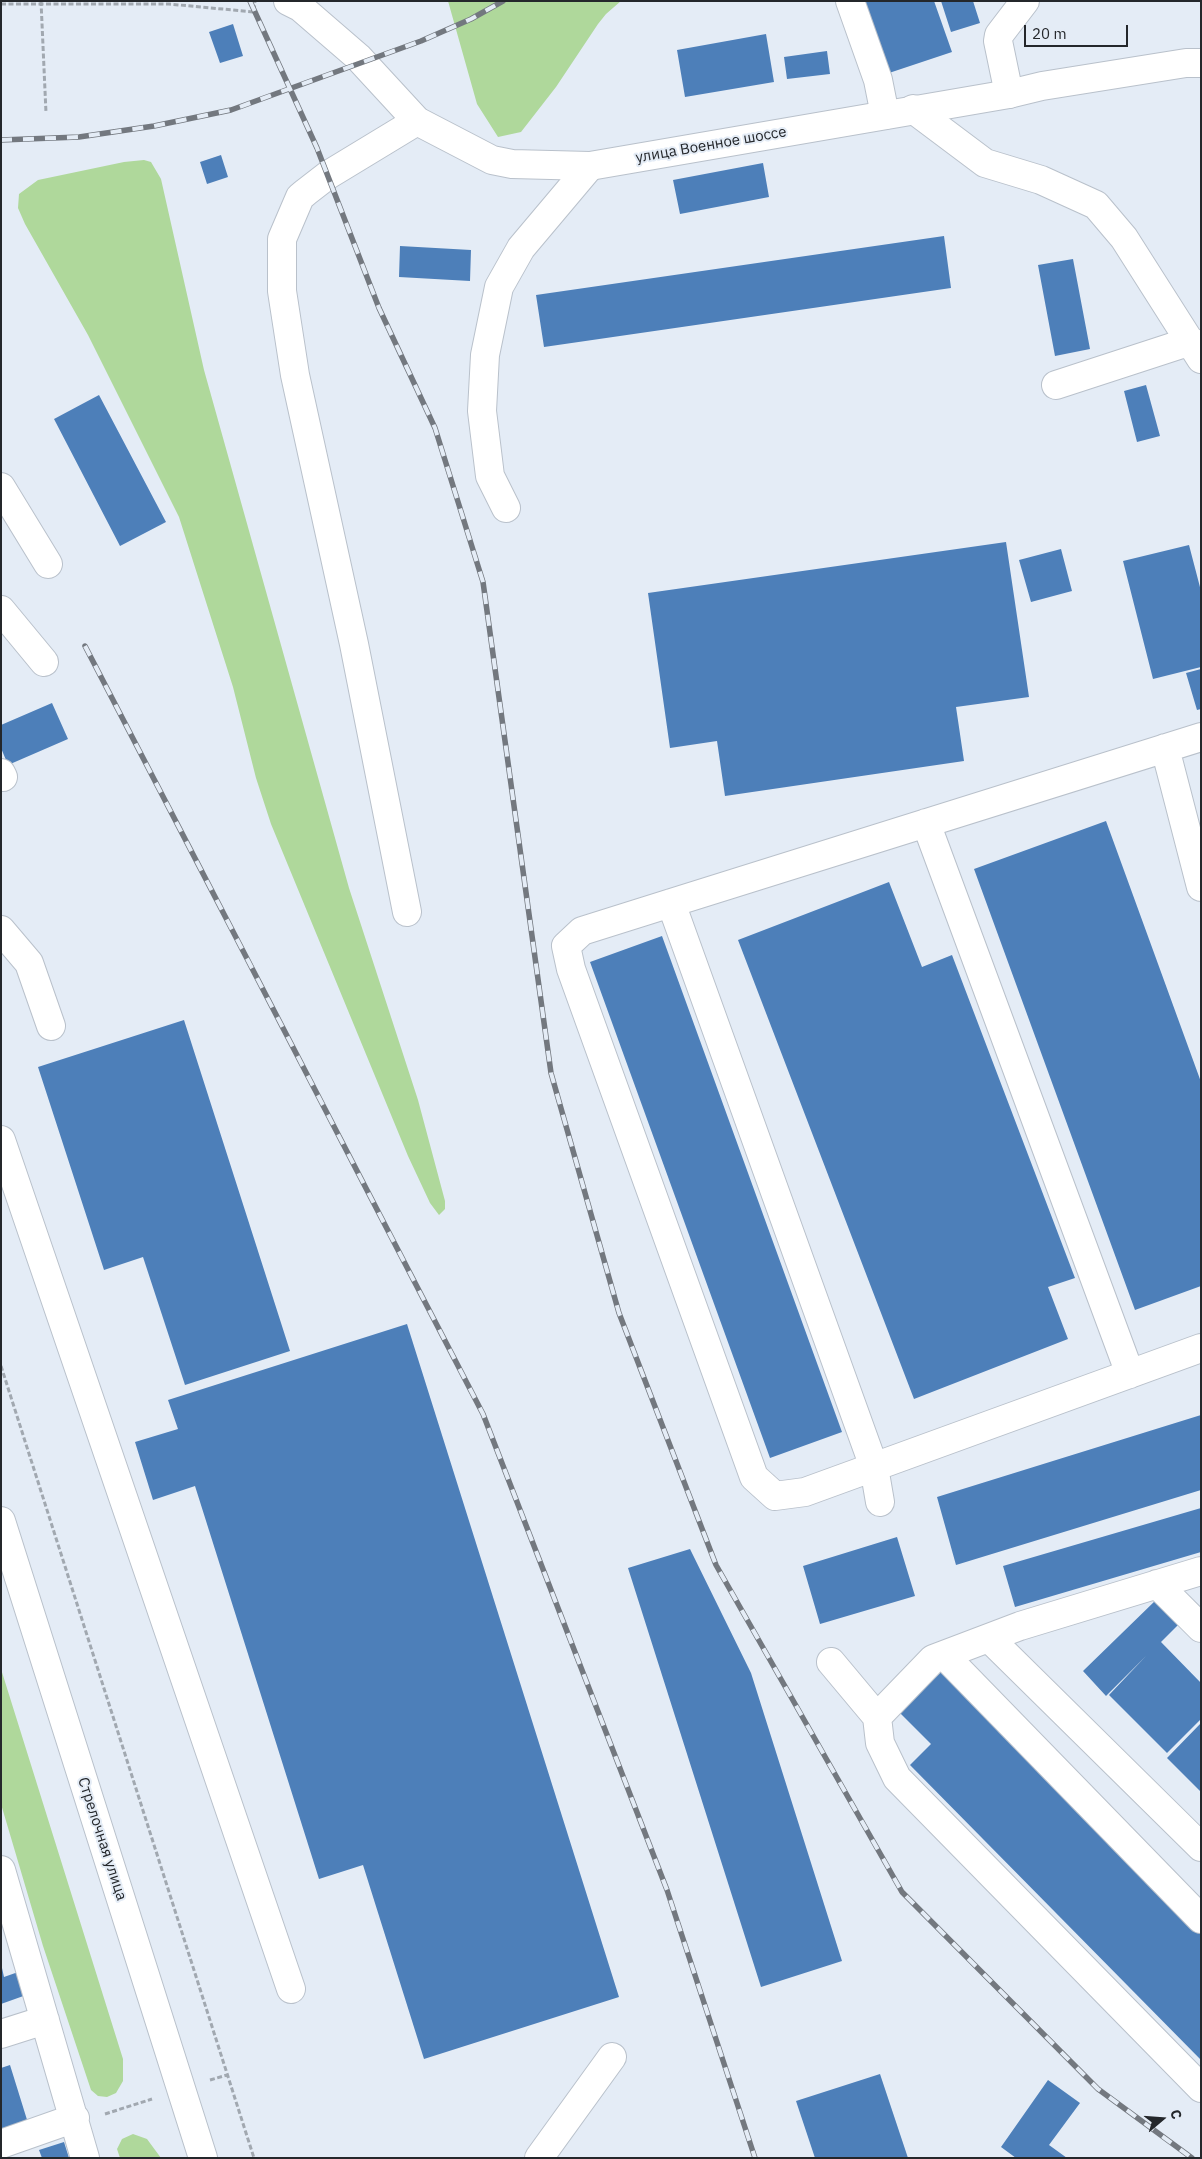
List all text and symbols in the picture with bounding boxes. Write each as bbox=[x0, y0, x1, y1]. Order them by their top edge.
scale bar bbox=[1027, 15, 1131, 47]
text: 20 m bbox=[1032, 24, 1067, 43]
street label: улица Военное шоссе bbox=[634, 123, 788, 167]
street label: Стрелочная улица bbox=[74, 1775, 130, 1903]
north arrow bbox=[1137, 2094, 1187, 2144]
text: С bbox=[1166, 2107, 1186, 2121]

